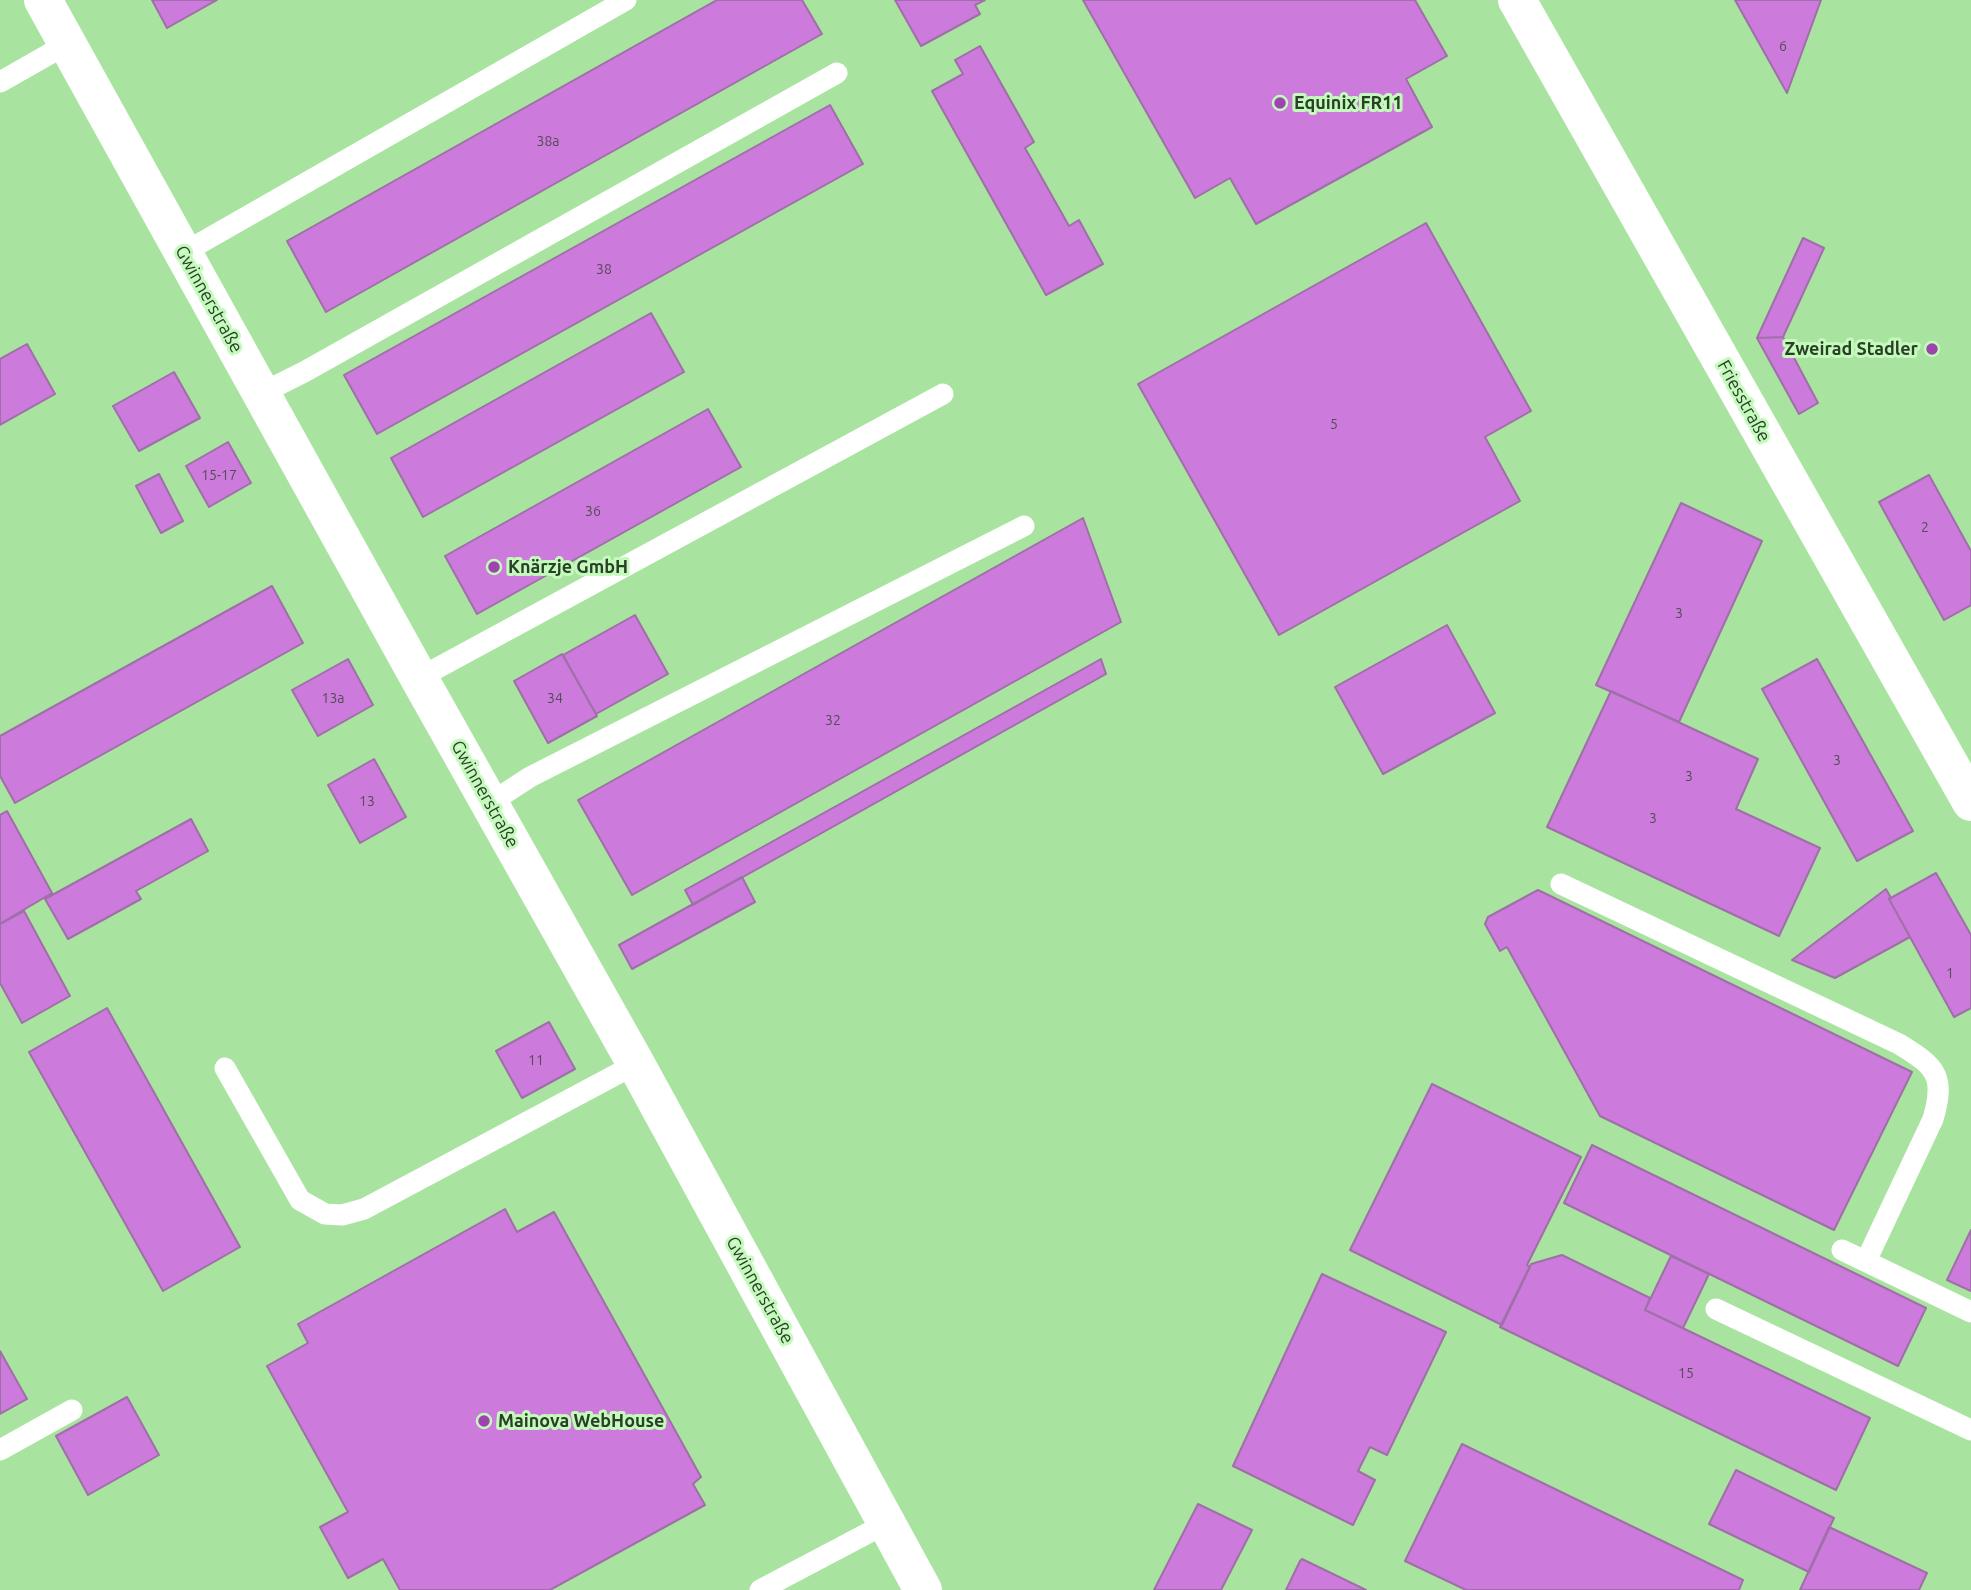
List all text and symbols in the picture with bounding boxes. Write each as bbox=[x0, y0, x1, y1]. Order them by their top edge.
house number: 6 bbox=[1779, 38, 1787, 54]
place label: Equinix FR11 bbox=[1294, 92, 1403, 114]
marker: Equinix FR11 bbox=[1272, 95, 1288, 111]
house number: 38a bbox=[537, 133, 559, 149]
street label: Gwinnerstraße bbox=[171, 242, 247, 356]
house number: 38 bbox=[596, 261, 612, 277]
place label: Zweirad Stadler bbox=[1784, 338, 1918, 360]
marker: Zweirad Stadler bbox=[1924, 341, 1940, 357]
street label: Friesstraße bbox=[1713, 356, 1775, 446]
house number: 5 bbox=[1330, 416, 1338, 432]
house number: 15-17 bbox=[201, 467, 237, 483]
house number: 36 bbox=[585, 503, 601, 519]
house number: 2 bbox=[1921, 519, 1929, 535]
place label: Knärzje GmbH bbox=[508, 556, 628, 578]
marker: Knärzje GmbH bbox=[486, 559, 502, 575]
house number: 3 bbox=[1675, 605, 1683, 621]
house number: 13a bbox=[322, 690, 344, 706]
house number: 34 bbox=[547, 690, 563, 706]
house number: 32 bbox=[825, 712, 841, 728]
street label: Gwinnerstraße bbox=[447, 737, 523, 851]
house number: 3 bbox=[1833, 752, 1841, 768]
house number: 3 bbox=[1685, 768, 1693, 784]
house number: 13 bbox=[359, 793, 375, 809]
house number: 3 bbox=[1649, 810, 1657, 826]
house number: 1 bbox=[1946, 965, 1954, 981]
house number: 11 bbox=[528, 1052, 544, 1068]
street label: Gwinnerstraße bbox=[722, 1233, 798, 1347]
house number: 15 bbox=[1678, 1365, 1694, 1381]
place label: Mainova WebHouse bbox=[498, 1410, 664, 1432]
marker: Mainova WebHouse bbox=[476, 1413, 492, 1429]

